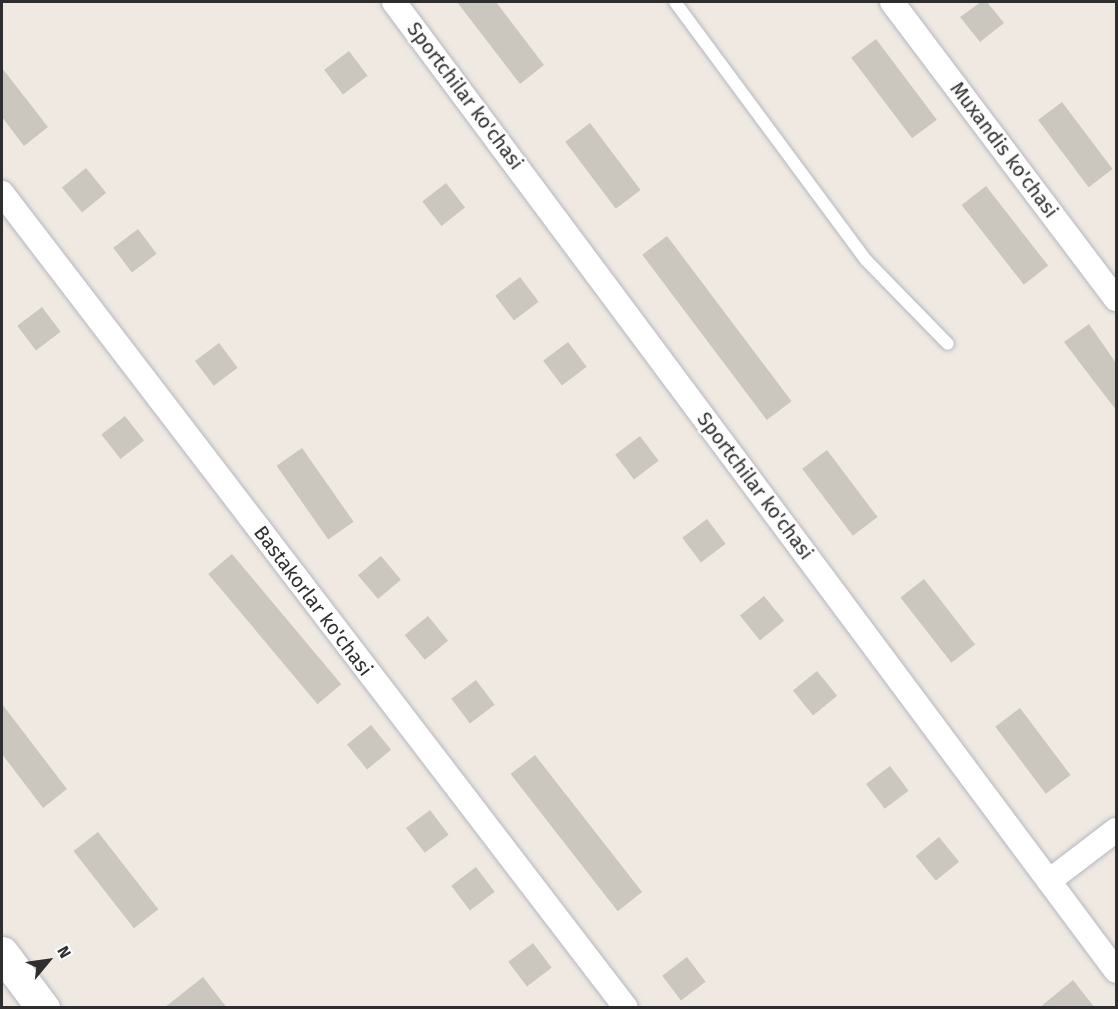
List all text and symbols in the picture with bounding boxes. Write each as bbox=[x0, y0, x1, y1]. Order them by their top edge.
street label: Sportchilar ko'chasi bbox=[402, 18, 528, 174]
street label: Muxandis ko'chasi bbox=[945, 77, 1063, 223]
street label: Sportchilar ko'chasi bbox=[692, 408, 818, 564]
street label: Bastakorlar ko'chasi bbox=[249, 521, 377, 681]
north arrow bbox=[18, 931, 78, 991]
text: N bbox=[53, 943, 75, 961]

